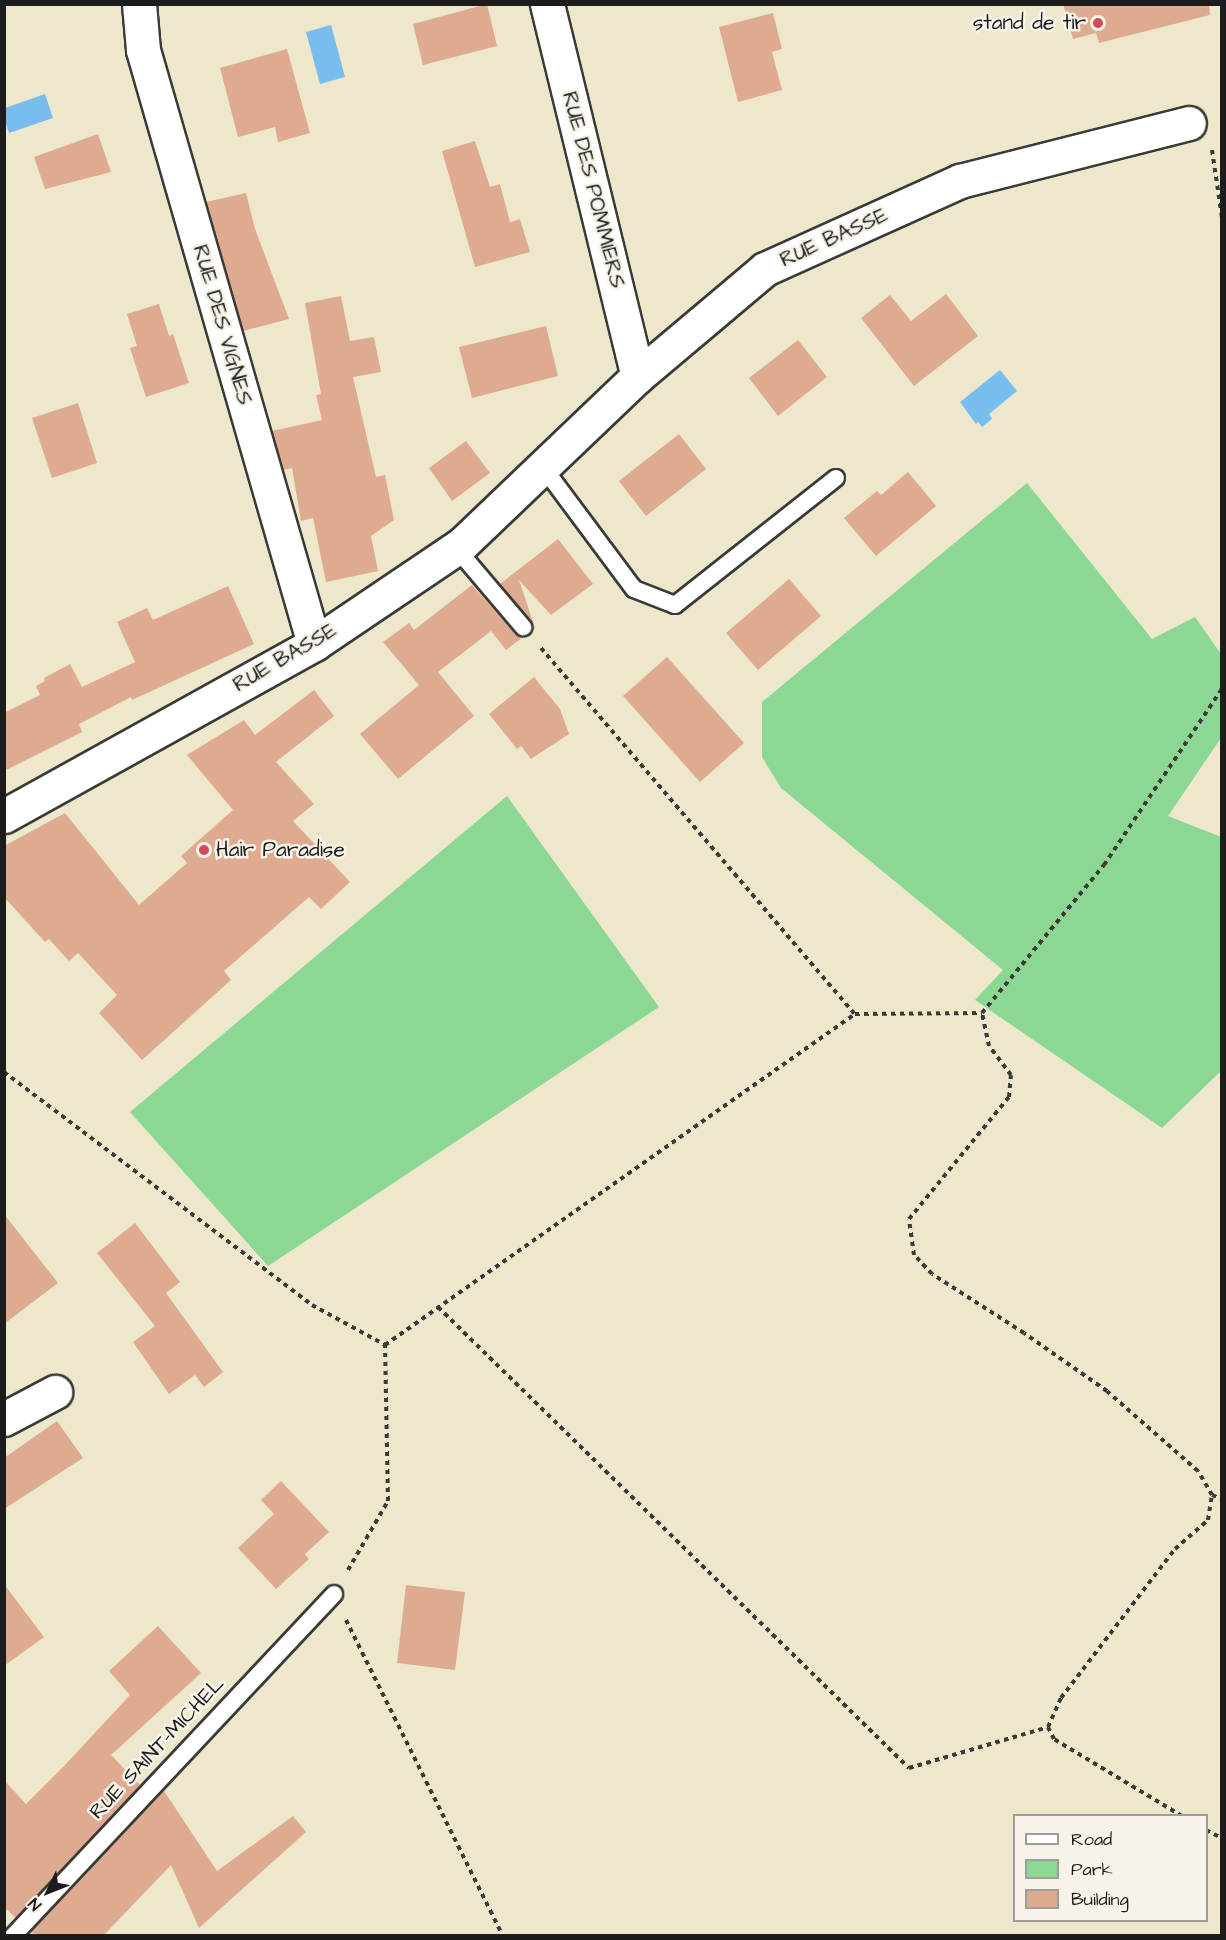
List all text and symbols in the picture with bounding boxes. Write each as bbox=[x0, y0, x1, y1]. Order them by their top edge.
place label: stand de tir bbox=[973, 10, 1086, 36]
marker: stand de tir bbox=[1091, 16, 1105, 30]
street label: RUE DES POMMIERS bbox=[556, 89, 630, 291]
street label: RUE BASSE bbox=[776, 203, 892, 273]
street label: RUE DES VIGNES bbox=[187, 242, 257, 408]
street label: RUE BASSE bbox=[229, 618, 341, 698]
place label: Hair Paradise bbox=[216, 837, 345, 863]
marker: Hair Paradise bbox=[197, 843, 211, 857]
street label: RUE SAINT-MICHEL bbox=[84, 1672, 230, 1824]
legend bbox=[1013, 1814, 1208, 1922]
text: Road bbox=[1071, 1827, 1112, 1852]
text: Park bbox=[1071, 1857, 1113, 1882]
north arrow bbox=[18, 1862, 78, 1922]
text: Building bbox=[1071, 1887, 1129, 1912]
text: N bbox=[23, 1893, 46, 1915]

